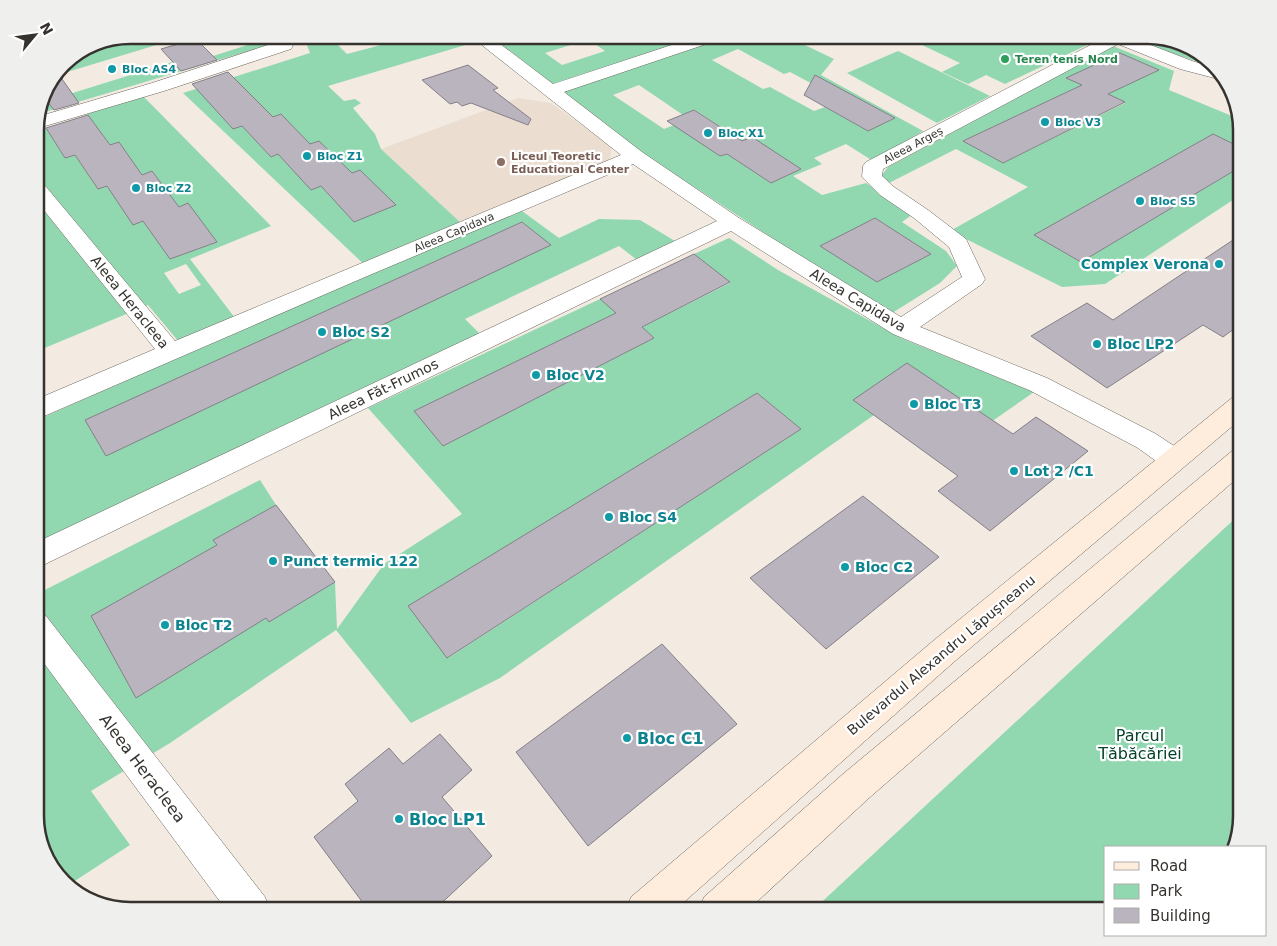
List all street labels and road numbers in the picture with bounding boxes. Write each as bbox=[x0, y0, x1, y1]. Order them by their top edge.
street label: Aleea Argeș bbox=[881, 124, 946, 167]
street label: Aleea Capidava bbox=[412, 210, 496, 255]
street label: Aleea Heracleea bbox=[88, 252, 172, 352]
street label: Aleea Capidava bbox=[807, 265, 909, 335]
street label: Aleea Făt-Frumos bbox=[325, 355, 441, 423]
street label: Bulevardul Alexandru Lăpușneanu bbox=[844, 572, 1039, 739]
street label: Aleea Heracleea bbox=[96, 710, 190, 826]

